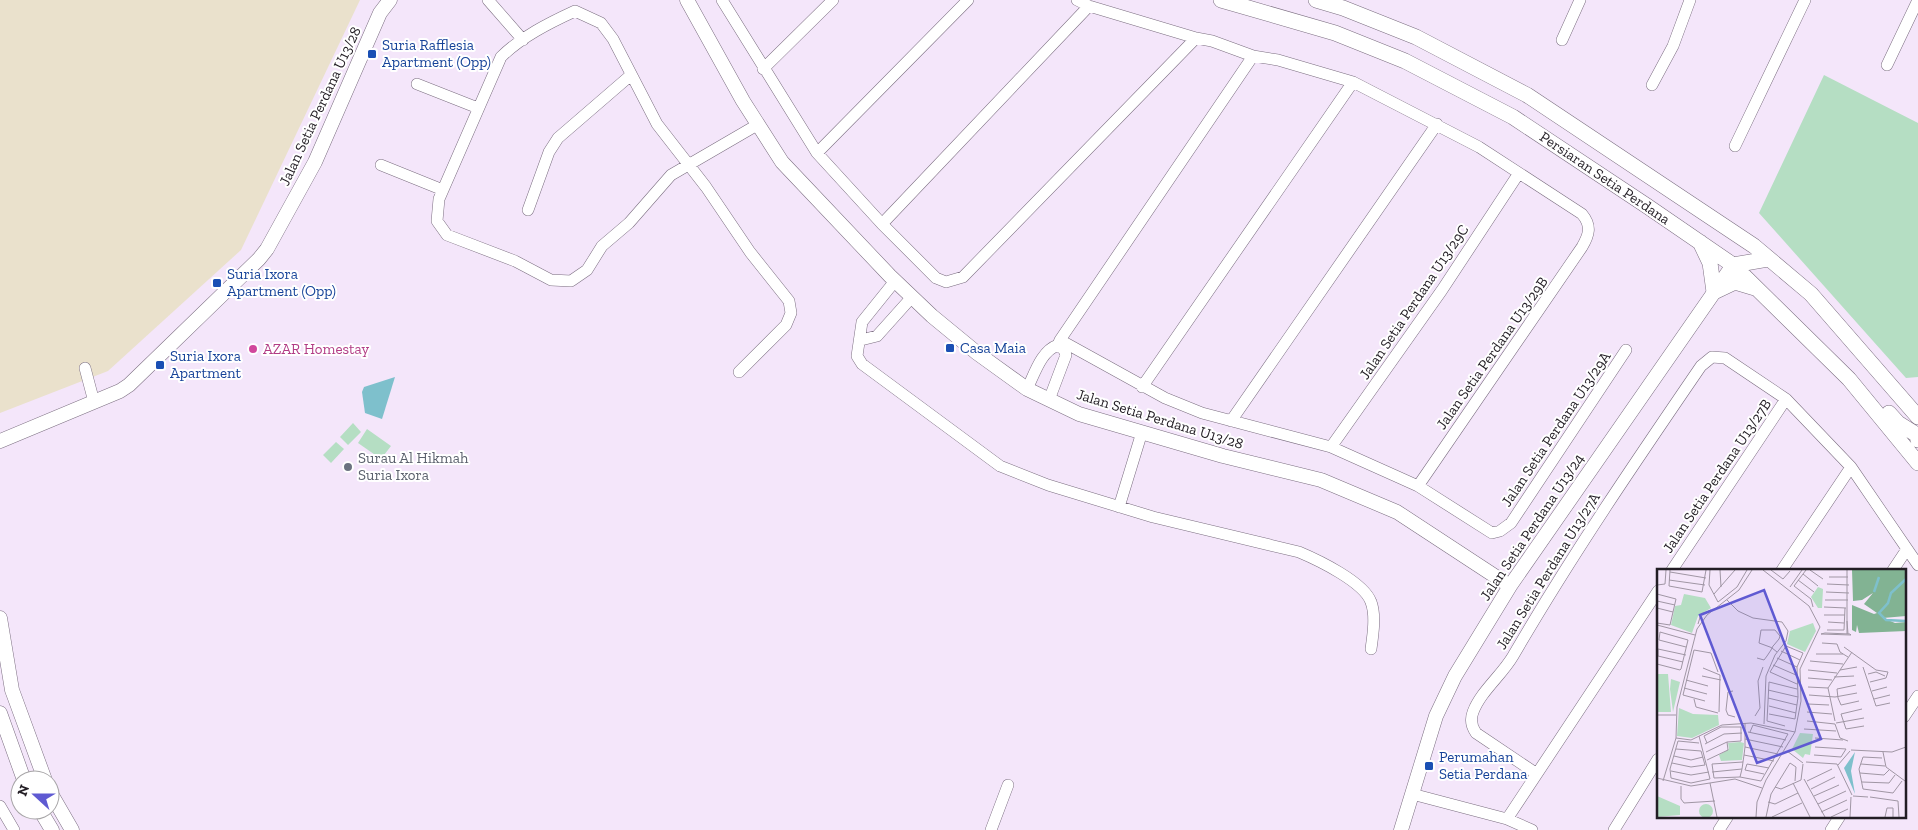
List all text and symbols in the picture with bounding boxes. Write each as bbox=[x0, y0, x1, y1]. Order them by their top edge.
street label: Jalan Setia Perdana U13/28 bbox=[275, 24, 365, 188]
place label: Suria Rafflesia Apartment (Opp) bbox=[382, 36, 491, 71]
marker: Suria Rafflesia Apartment (Opp) bbox=[366, 48, 378, 60]
street label: Persiaran Setia Perdana bbox=[1536, 128, 1674, 228]
street label: Jalan Setia Perdana U13/29C bbox=[1355, 221, 1473, 383]
place label: Suria Ixora Apartment (Opp) bbox=[227, 265, 336, 300]
street label: Jalan Setia Perdana U13/29B bbox=[1432, 273, 1552, 433]
marker: Suria Ixora Apartment (Opp) bbox=[211, 277, 223, 289]
place label: Casa Maia bbox=[960, 339, 1026, 357]
place label: AZAR Homestay bbox=[263, 340, 369, 358]
marker: Casa Maia bbox=[944, 342, 956, 354]
marker: AZAR Homestay bbox=[247, 343, 259, 355]
place label: Suria Ixora Apartment bbox=[170, 347, 242, 382]
street label: Jalan Setia Perdana U13/29A bbox=[1497, 348, 1615, 510]
marker: Suria Ixora Apartment bbox=[154, 359, 166, 371]
street label: Jalan Setia Perdana U13/28 bbox=[1074, 385, 1246, 453]
street label: Jalan Setia Perdana U13/27B bbox=[1659, 396, 1775, 556]
place label: Surau Al Hikmah Suria Ixora bbox=[358, 449, 469, 484]
street label: Jalan Setia Perdana U13/24 bbox=[1476, 450, 1588, 604]
marker: Surau Al Hikmah Suria Ixora bbox=[342, 461, 354, 473]
street label: Jalan Setia Perdana U13/27A bbox=[1492, 489, 1604, 653]
inset map bbox=[1657, 569, 1906, 818]
place label: Perumahan Setia Perdana bbox=[1439, 748, 1527, 783]
marker: Perumahan Setia Perdana bbox=[1423, 760, 1435, 772]
north arrow bbox=[10, 770, 60, 820]
text: N bbox=[13, 782, 33, 799]

